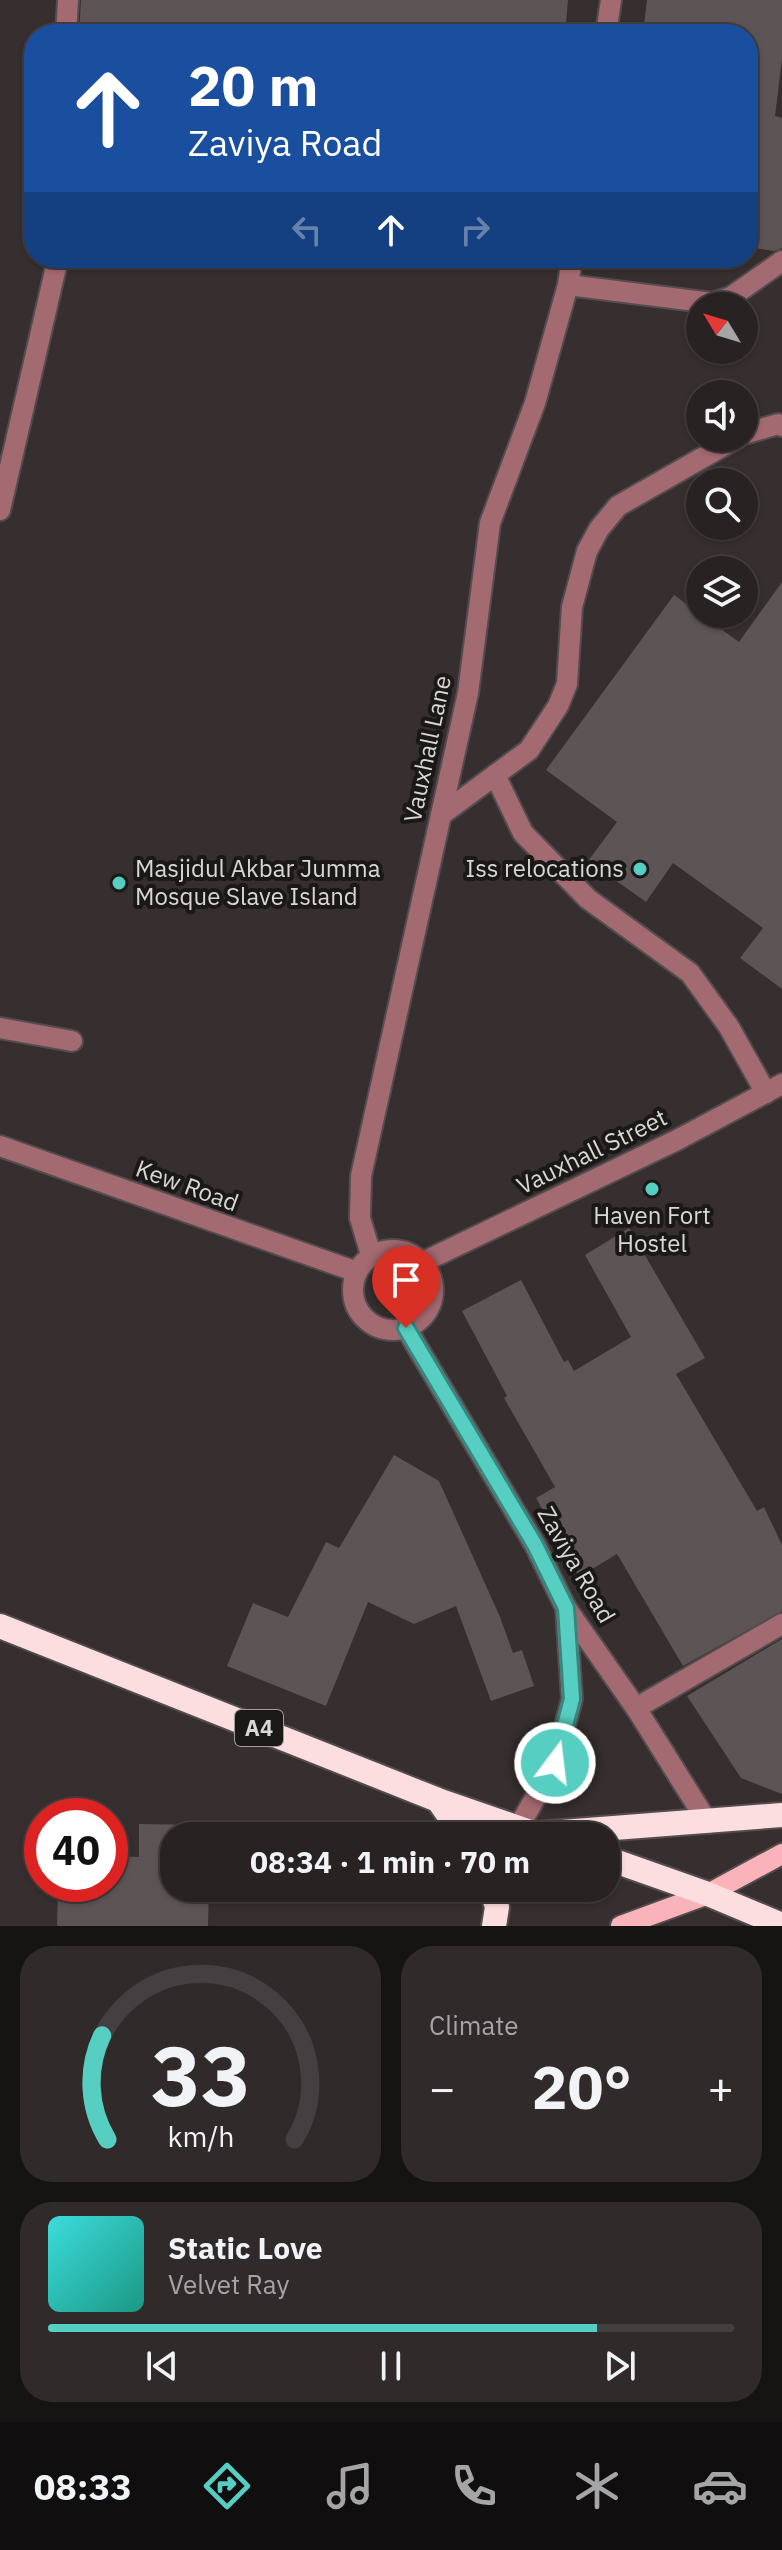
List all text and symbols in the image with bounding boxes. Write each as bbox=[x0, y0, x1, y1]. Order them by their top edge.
text: 20 m bbox=[188, 49, 318, 121]
icon: ahead bbox=[56, 56, 160, 160]
text: Zaviya Road bbox=[188, 119, 382, 166]
icon: left bbox=[285, 208, 329, 252]
icon: ahead bbox=[369, 208, 413, 252]
icon: right bbox=[453, 208, 497, 252]
north arrow bbox=[686, 292, 758, 364]
map controls bbox=[686, 292, 758, 628]
button: sound bbox=[686, 380, 758, 452]
button: search bbox=[686, 468, 758, 540]
button: layers bbox=[686, 556, 758, 628]
street label: Vauxhall Lane bbox=[396, 673, 458, 825]
place label: Masjidul Akbar Jumma Mosque Slave Island bbox=[135, 852, 381, 912]
place label: Iss relocations bbox=[466, 852, 624, 884]
marker: Iss relocations bbox=[631, 860, 649, 878]
marker: Masjidul Akbar Jumma Mosque Slave Island bbox=[110, 874, 128, 892]
street label: Vauxhall Street bbox=[511, 1101, 672, 1201]
street label: Kew Road bbox=[132, 1152, 243, 1218]
marker: Haven Fort Hostel bbox=[643, 1180, 661, 1198]
place label: Haven Fort Hostel bbox=[593, 1199, 711, 1259]
pin bbox=[372, 1246, 440, 1328]
icon: arrive bbox=[384, 1258, 428, 1302]
street label: Zaviya Road bbox=[531, 1500, 623, 1629]
road number: A4 bbox=[235, 1710, 283, 1746]
position arrow bbox=[513, 1721, 597, 1805]
speed limit sign: 40 bbox=[24, 1798, 128, 1902]
text: 08:34 · 1 min · 70 m bbox=[250, 1842, 530, 1881]
text: Climate bbox=[429, 2008, 519, 2042]
text: 33 bbox=[151, 2021, 250, 2129]
text: 20° bbox=[531, 2047, 632, 2126]
text: − bbox=[429, 2059, 455, 2116]
text: + bbox=[708, 2059, 734, 2116]
text: km/h bbox=[167, 2118, 234, 2155]
text: Static Love bbox=[168, 2228, 323, 2267]
text: Velvet Ray bbox=[168, 2267, 289, 2301]
icon: previous bbox=[140, 2344, 184, 2388]
icon: pause bbox=[369, 2344, 413, 2388]
icon: next bbox=[598, 2344, 642, 2388]
icon: directions bbox=[199, 2458, 255, 2514]
icon: music bbox=[322, 2458, 378, 2514]
icon: phone bbox=[446, 2458, 502, 2514]
icon: climate bbox=[569, 2458, 625, 2514]
icon: car bbox=[692, 2458, 748, 2514]
text: 08:33 bbox=[34, 2463, 132, 2510]

